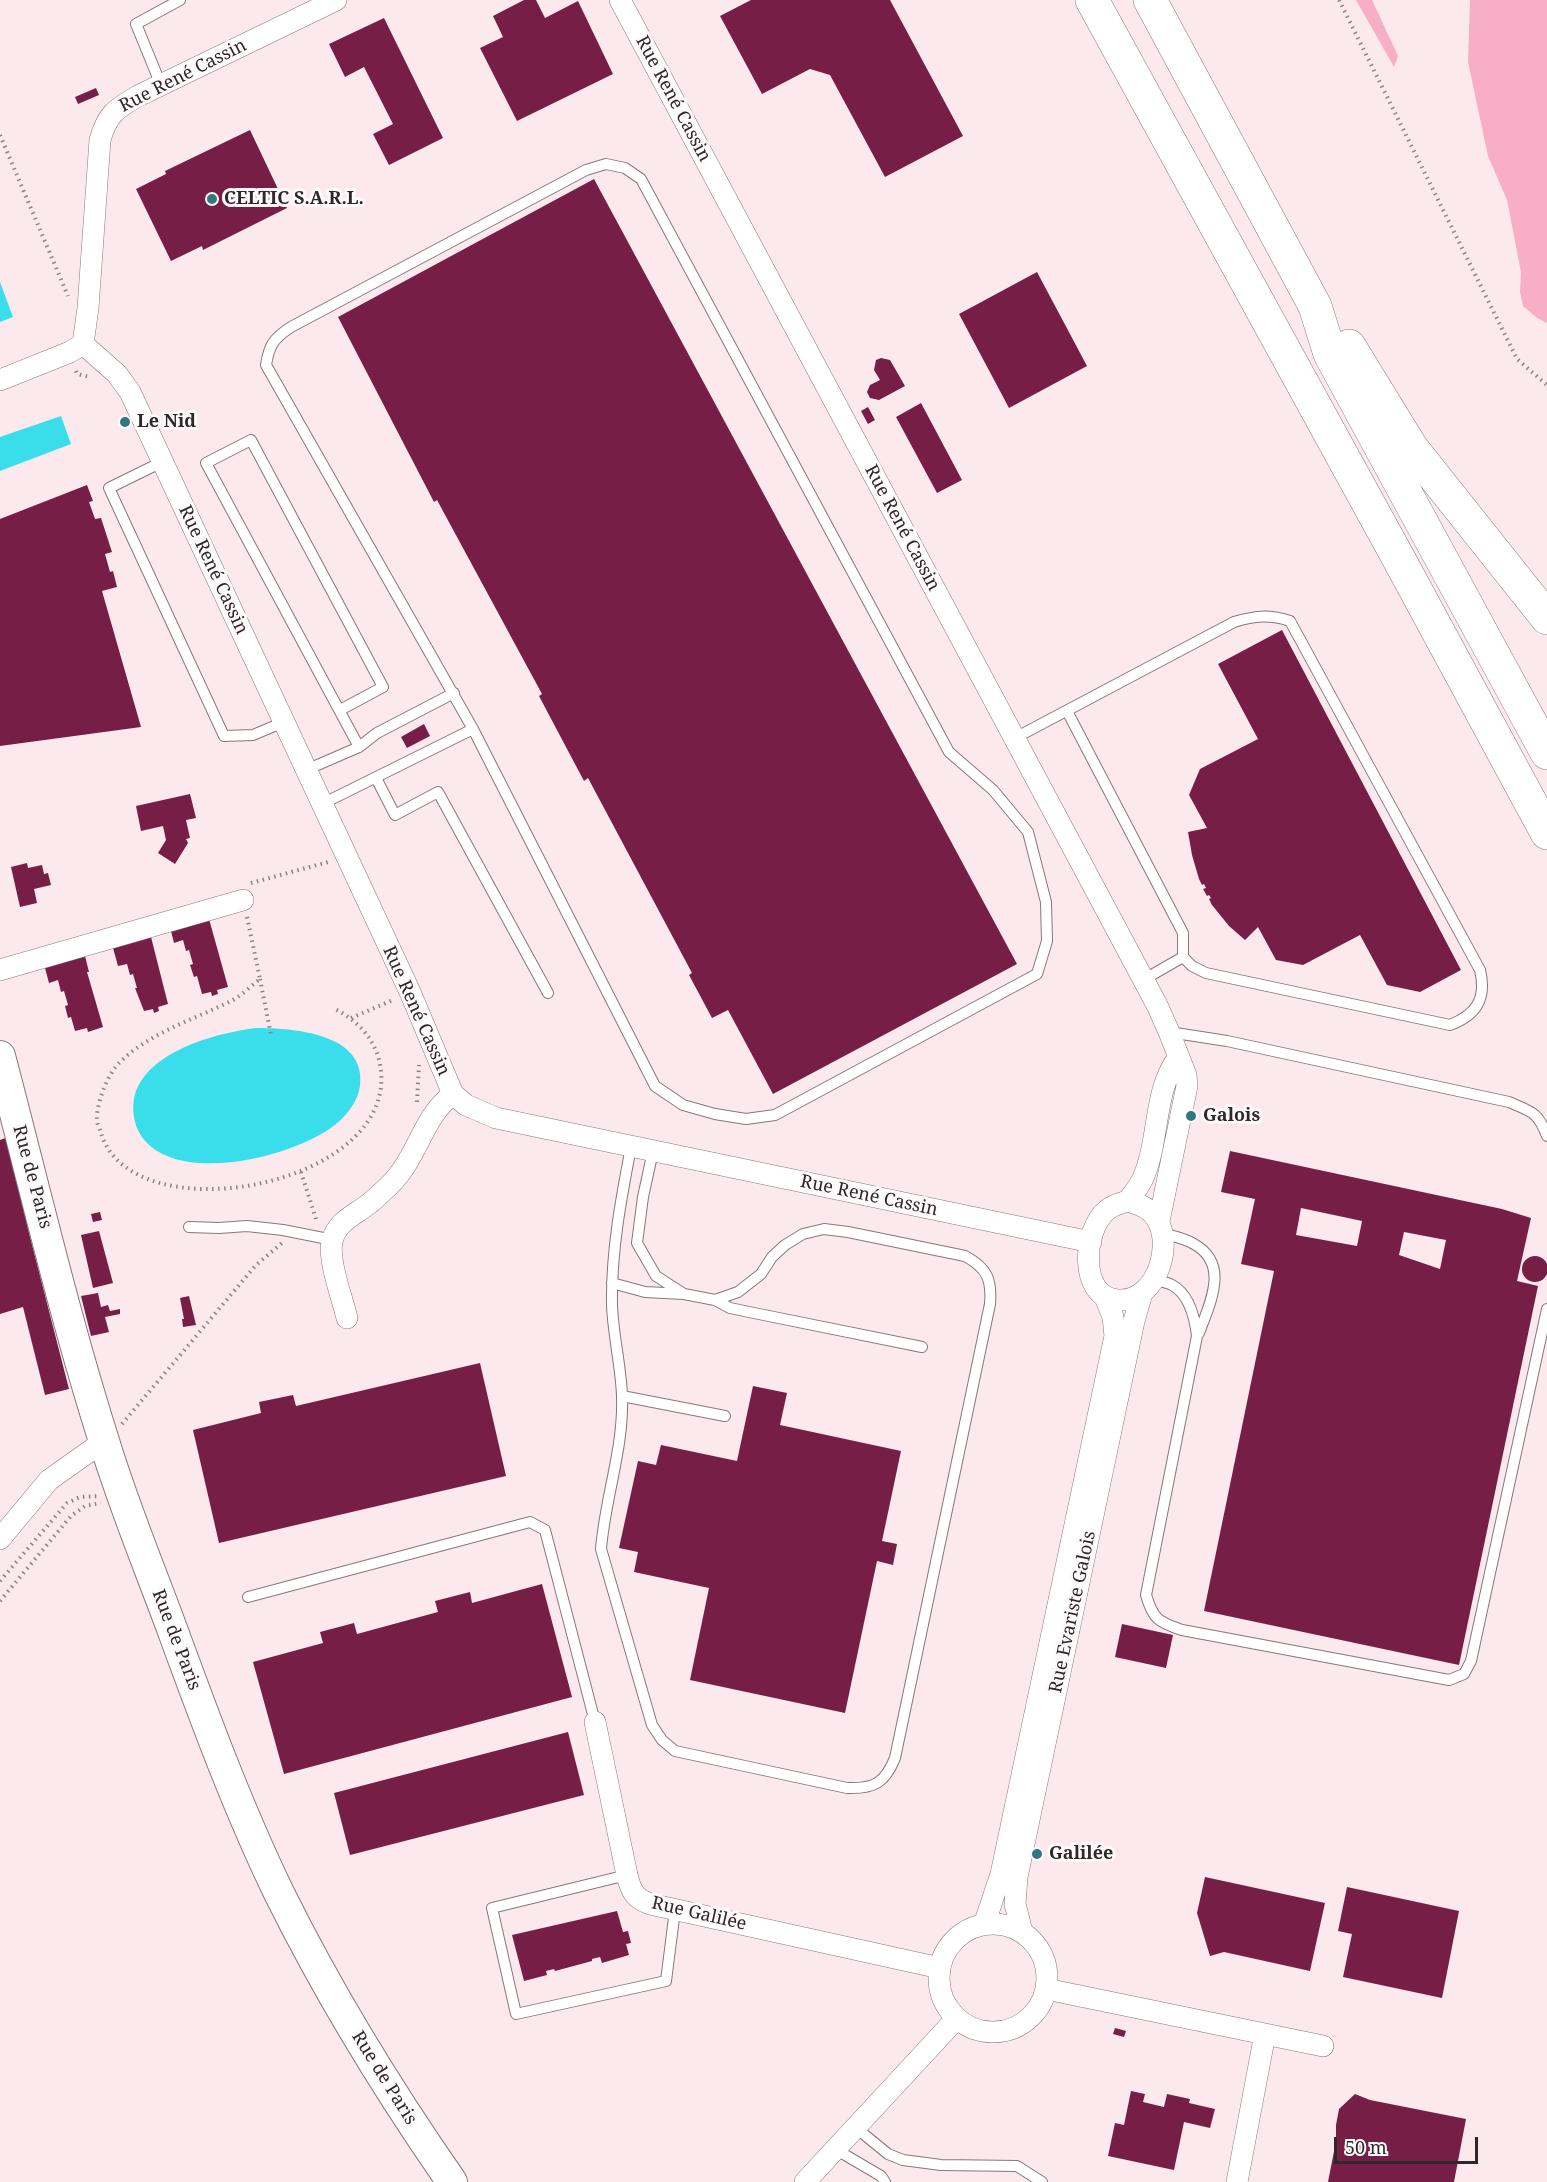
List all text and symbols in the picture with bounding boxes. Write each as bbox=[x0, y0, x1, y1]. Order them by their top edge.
street label: Rue René Cassin bbox=[631, 32, 715, 166]
street label: Rue René Cassin bbox=[116, 35, 250, 117]
place label: CELTIC S.A.R.L. bbox=[224, 188, 364, 210]
marker: CELTIC S.A.R.L. bbox=[205, 192, 219, 206]
place label: Le Nid bbox=[137, 411, 196, 433]
marker: Le Nid bbox=[118, 415, 132, 429]
street label: Rue René Cassin bbox=[860, 461, 944, 595]
street label: Rue René Cassin bbox=[174, 502, 252, 638]
street label: Rue René Cassin bbox=[378, 943, 454, 1079]
place label: Galois bbox=[1203, 1105, 1260, 1127]
marker: Galois bbox=[1184, 1109, 1198, 1123]
street label: Rue de Paris bbox=[8, 1123, 56, 1231]
street label: Rue René Cassin bbox=[798, 1171, 940, 1221]
street label: Rue Evariste Galois bbox=[1045, 1529, 1101, 1695]
street label: Rue de Paris bbox=[147, 1587, 205, 1693]
place label: Galilée bbox=[1049, 1843, 1113, 1865]
marker: Galilée bbox=[1030, 1847, 1044, 1861]
street label: Rue Galilée bbox=[649, 1893, 749, 1935]
street label: Rue de Paris bbox=[347, 2027, 421, 2129]
scale bar bbox=[1337, 2125, 1481, 2163]
text: 50 m bbox=[1345, 2135, 1387, 2159]

